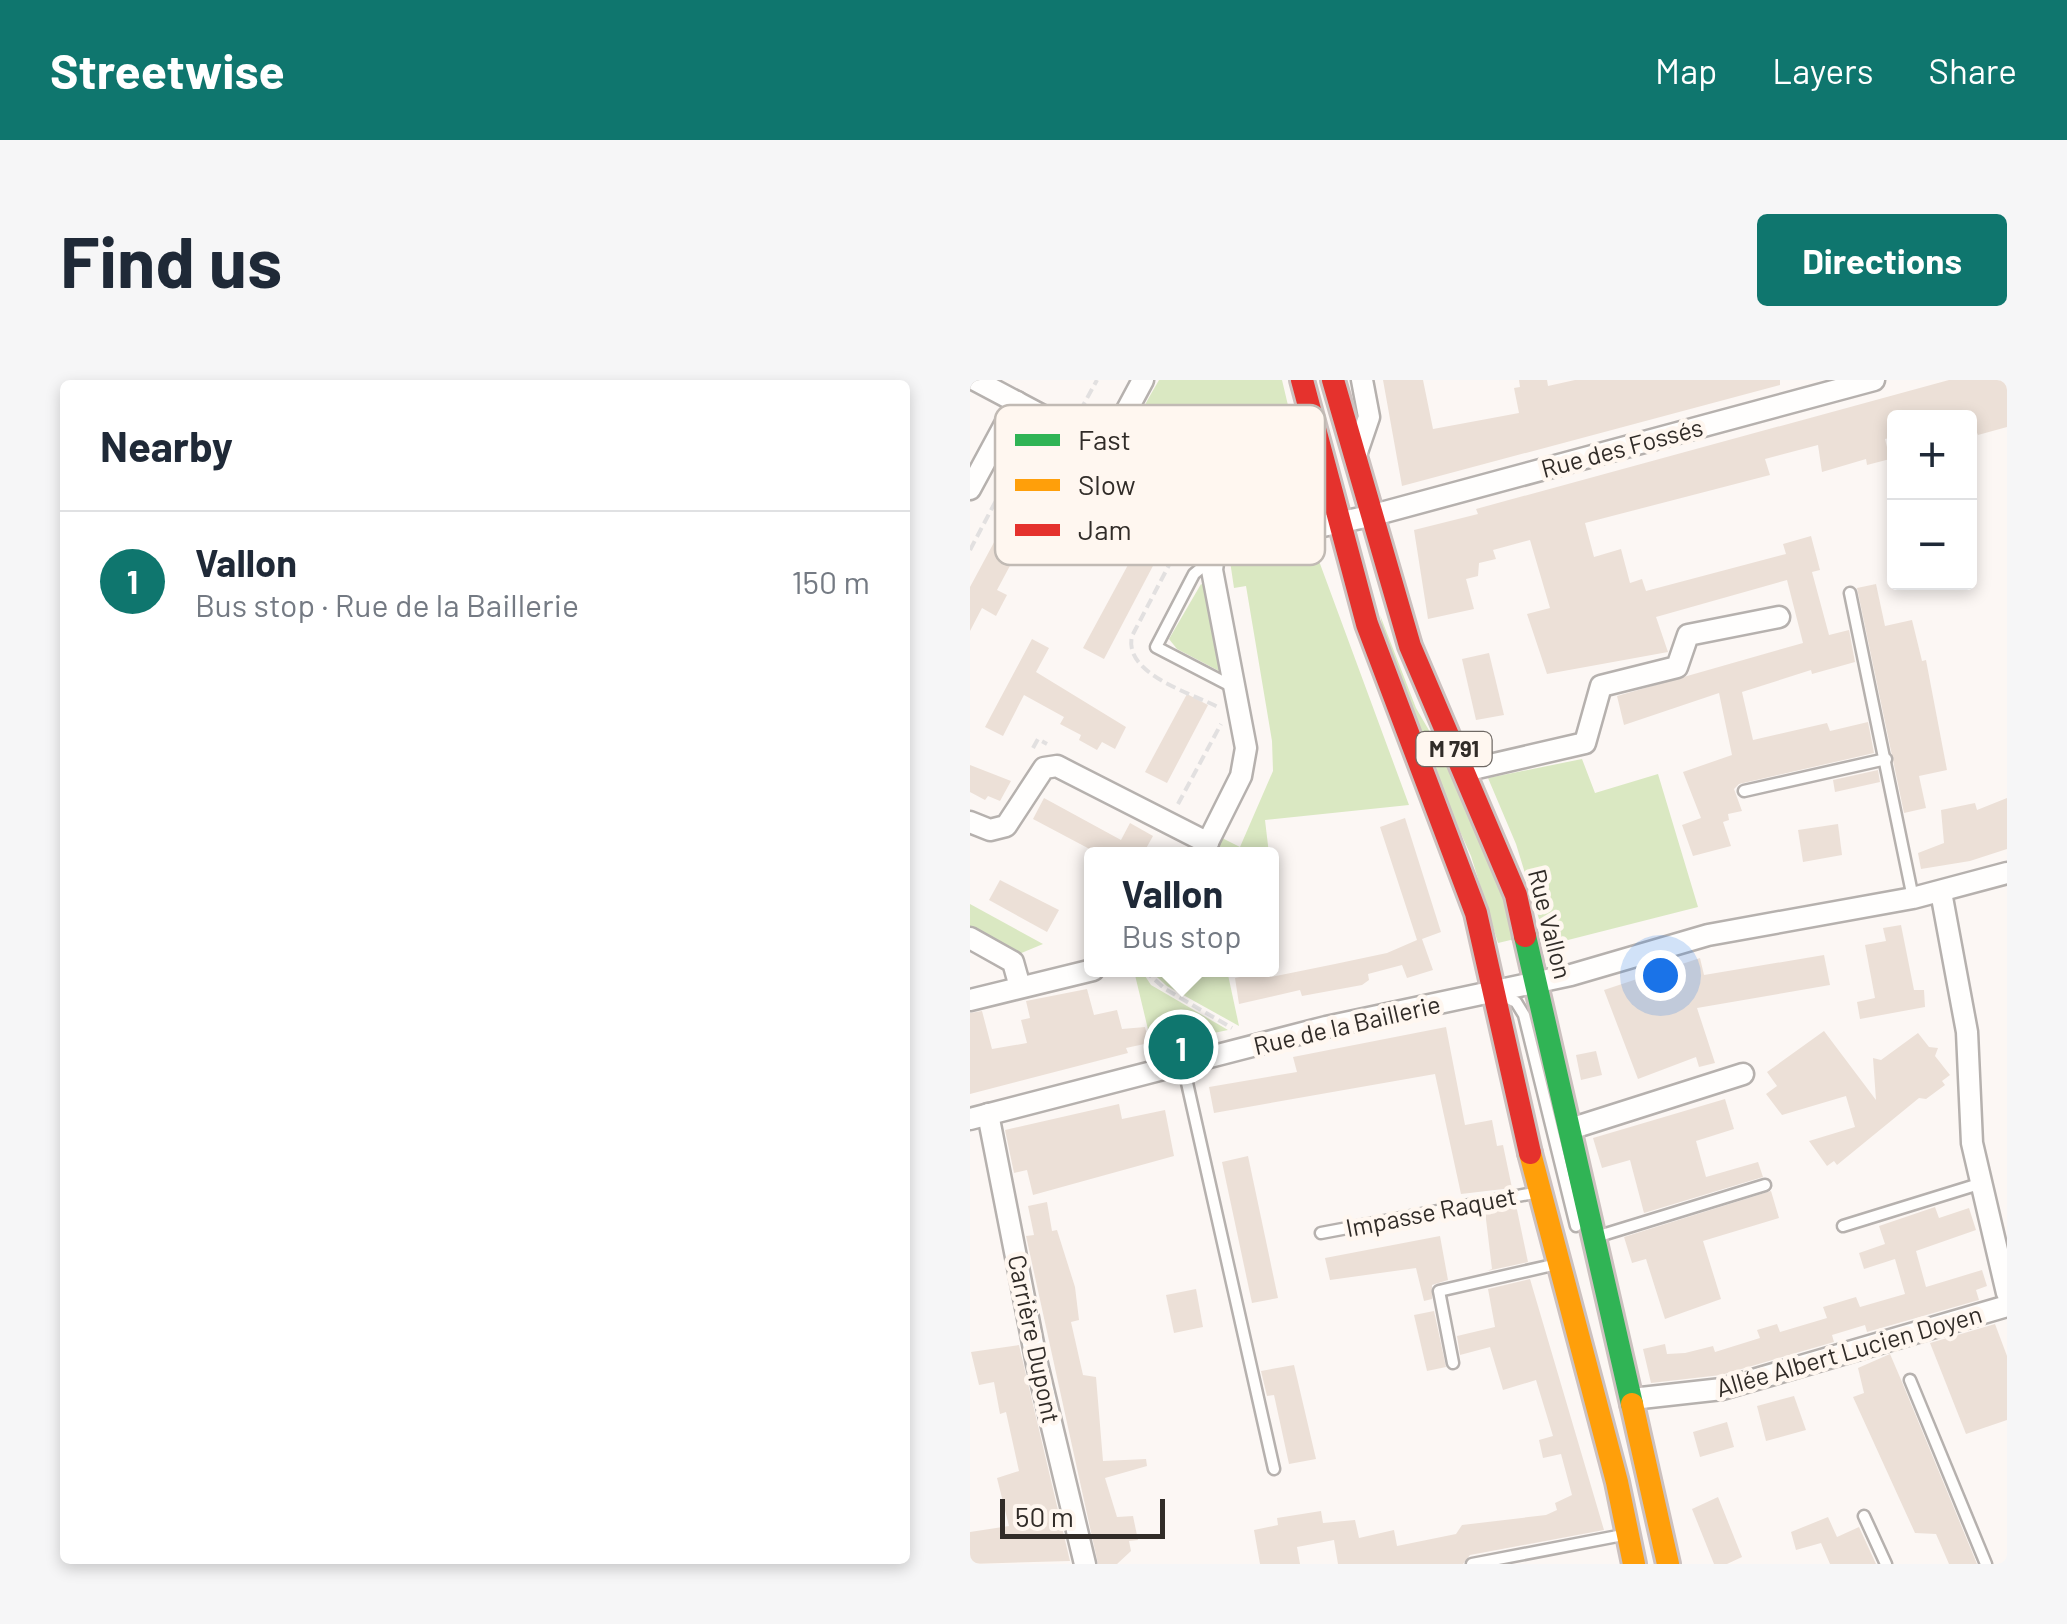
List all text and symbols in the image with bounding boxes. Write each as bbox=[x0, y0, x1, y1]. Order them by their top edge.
text: Streetwise bbox=[50, 41, 285, 99]
text: Map bbox=[1655, 49, 1717, 91]
text: Layers bbox=[1772, 49, 1874, 91]
text: Share bbox=[1929, 49, 2017, 91]
button: Directions bbox=[1757, 214, 2007, 306]
text: Find us bbox=[60, 218, 282, 302]
legend bbox=[995, 405, 1325, 565]
map controls bbox=[1887, 410, 1977, 590]
button: + bbox=[1887, 410, 1977, 500]
street label: Rue des Fossés bbox=[1537, 411, 1706, 483]
text: Nearby bbox=[100, 420, 233, 470]
text: Fast bbox=[1078, 422, 1131, 456]
text: Slow bbox=[1078, 467, 1136, 501]
button: − bbox=[1887, 500, 1977, 590]
text: Jam bbox=[1078, 512, 1132, 546]
text: Vallon bbox=[195, 539, 297, 585]
text: 1 bbox=[127, 562, 138, 600]
text: 150 m bbox=[791, 562, 870, 600]
text: Bus stop · Rue de la Baillerie bbox=[195, 585, 579, 623]
road number: M 791 bbox=[1416, 732, 1492, 766]
popup bbox=[1084, 847, 1279, 977]
street label: Rue Vallon bbox=[1523, 866, 1579, 982]
text: Vallon bbox=[1121, 870, 1223, 916]
text: Bus stop bbox=[1121, 916, 1242, 954]
your location bbox=[1635, 950, 1686, 1001]
street label: Rue de la Baillerie bbox=[1250, 988, 1443, 1060]
pin: 1 bbox=[1148, 1010, 1214, 1084]
street label: Impasse Raquet bbox=[1343, 1180, 1519, 1242]
street label: Carrière Dupont bbox=[1002, 1252, 1067, 1426]
street label: Allée Albert Lucien Doyen bbox=[1712, 1298, 1985, 1402]
scale bar bbox=[1000, 1494, 1165, 1538]
text: 50 m bbox=[1015, 1499, 1074, 1533]

